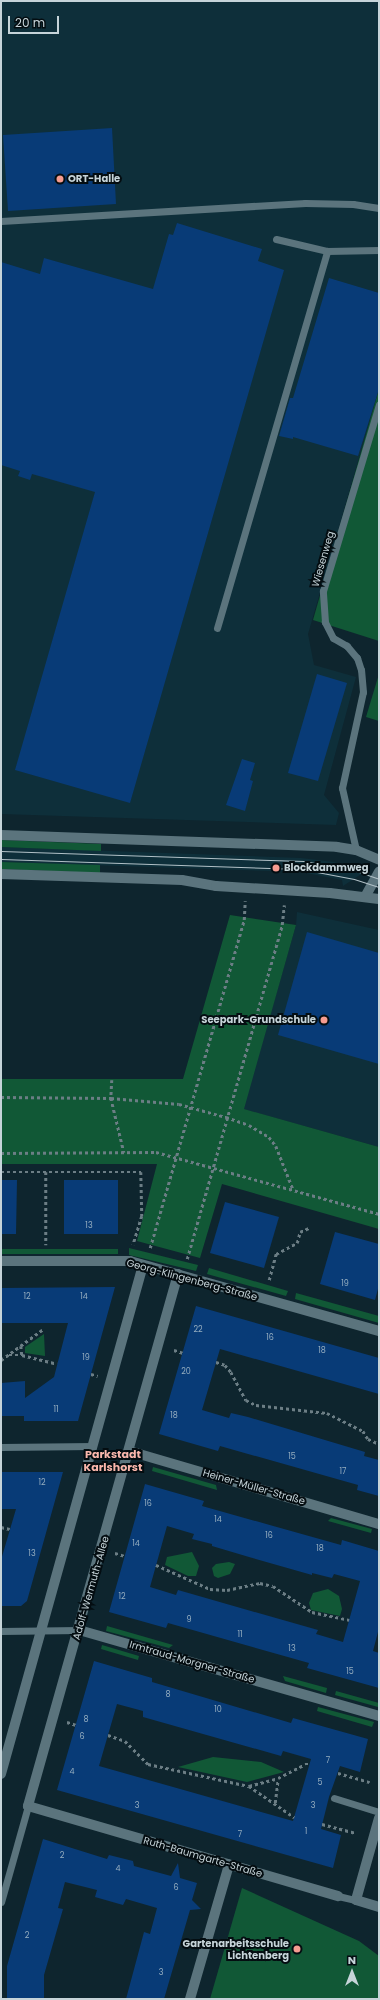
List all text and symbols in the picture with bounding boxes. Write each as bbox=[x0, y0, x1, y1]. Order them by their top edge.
scale bar bbox=[10, 8, 61, 34]
text: 20 m bbox=[15, 14, 45, 31]
place label: ORT-Halle bbox=[68, 173, 120, 185]
marker: ORT-Halle bbox=[55, 174, 65, 184]
street label: Wiesenweg bbox=[309, 530, 337, 588]
place label: Blockdammweg bbox=[284, 862, 369, 874]
marker: Blockdammweg bbox=[271, 863, 281, 873]
place label: Seepark-Grundschule bbox=[201, 1014, 316, 1026]
marker: Seepark-Grundschule bbox=[319, 1015, 329, 1025]
house number: 13 bbox=[85, 1221, 93, 1231]
street label: Georg-Klingenberg-Straße bbox=[125, 1257, 259, 1303]
house number: 19 bbox=[341, 1279, 349, 1289]
house number: 12 bbox=[23, 1292, 31, 1302]
house number: 14 bbox=[80, 1292, 88, 1302]
house number: 22 bbox=[193, 1325, 203, 1335]
house number: 16 bbox=[266, 1333, 274, 1343]
house number: 18 bbox=[318, 1346, 326, 1356]
house number: 19 bbox=[82, 1353, 90, 1363]
house number: 20 bbox=[181, 1367, 191, 1377]
house number: 11 bbox=[53, 1405, 59, 1415]
house number: 18 bbox=[170, 1411, 178, 1421]
district label: Parkstadt Karlshorst bbox=[84, 1448, 142, 1474]
house number: 15 bbox=[288, 1452, 296, 1462]
street label: Heiner-Müller-Straße bbox=[201, 1467, 307, 1507]
house number: 17 bbox=[340, 1467, 346, 1477]
house number: 12 bbox=[38, 1478, 46, 1488]
house number: 16 bbox=[144, 1499, 152, 1509]
house number: 14 bbox=[214, 1515, 222, 1525]
house number: 16 bbox=[265, 1531, 273, 1541]
street label: Adolf-Wermuth-Allee bbox=[70, 1535, 112, 1641]
house number: 14 bbox=[132, 1539, 140, 1549]
house number: 18 bbox=[316, 1544, 324, 1554]
house number: 13 bbox=[28, 1549, 36, 1559]
house number: 12 bbox=[118, 1592, 126, 1602]
house number: 9 bbox=[186, 1615, 192, 1625]
house number: 11 bbox=[237, 1630, 243, 1640]
street label: Irmtraud-Morgner-Straße bbox=[128, 1638, 256, 1686]
house number: 13 bbox=[288, 1644, 296, 1654]
house number: 15 bbox=[346, 1667, 354, 1677]
house number: 8 bbox=[165, 1690, 171, 1700]
house number: 10 bbox=[214, 1705, 222, 1715]
house number: 8 bbox=[83, 1715, 89, 1725]
house number: 6 bbox=[79, 1732, 85, 1742]
house number: 7 bbox=[326, 1756, 330, 1766]
house number: 4 bbox=[69, 1767, 75, 1777]
house number: 5 bbox=[317, 1778, 323, 1788]
house number: 3 bbox=[135, 1801, 139, 1811]
house number: 3 bbox=[311, 1801, 315, 1811]
house number: 1 bbox=[305, 1827, 307, 1837]
house number: 7 bbox=[238, 1830, 242, 1840]
street label: Ruth-Baumgarte-Straße bbox=[142, 1834, 264, 1880]
house number: 2 bbox=[60, 1851, 64, 1861]
house number: 4 bbox=[115, 1864, 121, 1874]
house number: 6 bbox=[173, 1883, 179, 1893]
house number: 2 bbox=[25, 1931, 29, 1941]
place label: Gartenarbeitsschule Lichtenberg bbox=[183, 1937, 289, 1960]
marker: Gartenarbeitsschule Lichtenberg bbox=[292, 1944, 302, 1954]
north arrow bbox=[332, 1952, 372, 1992]
text: N bbox=[348, 1952, 356, 1968]
house number: 3 bbox=[159, 1968, 163, 1978]

